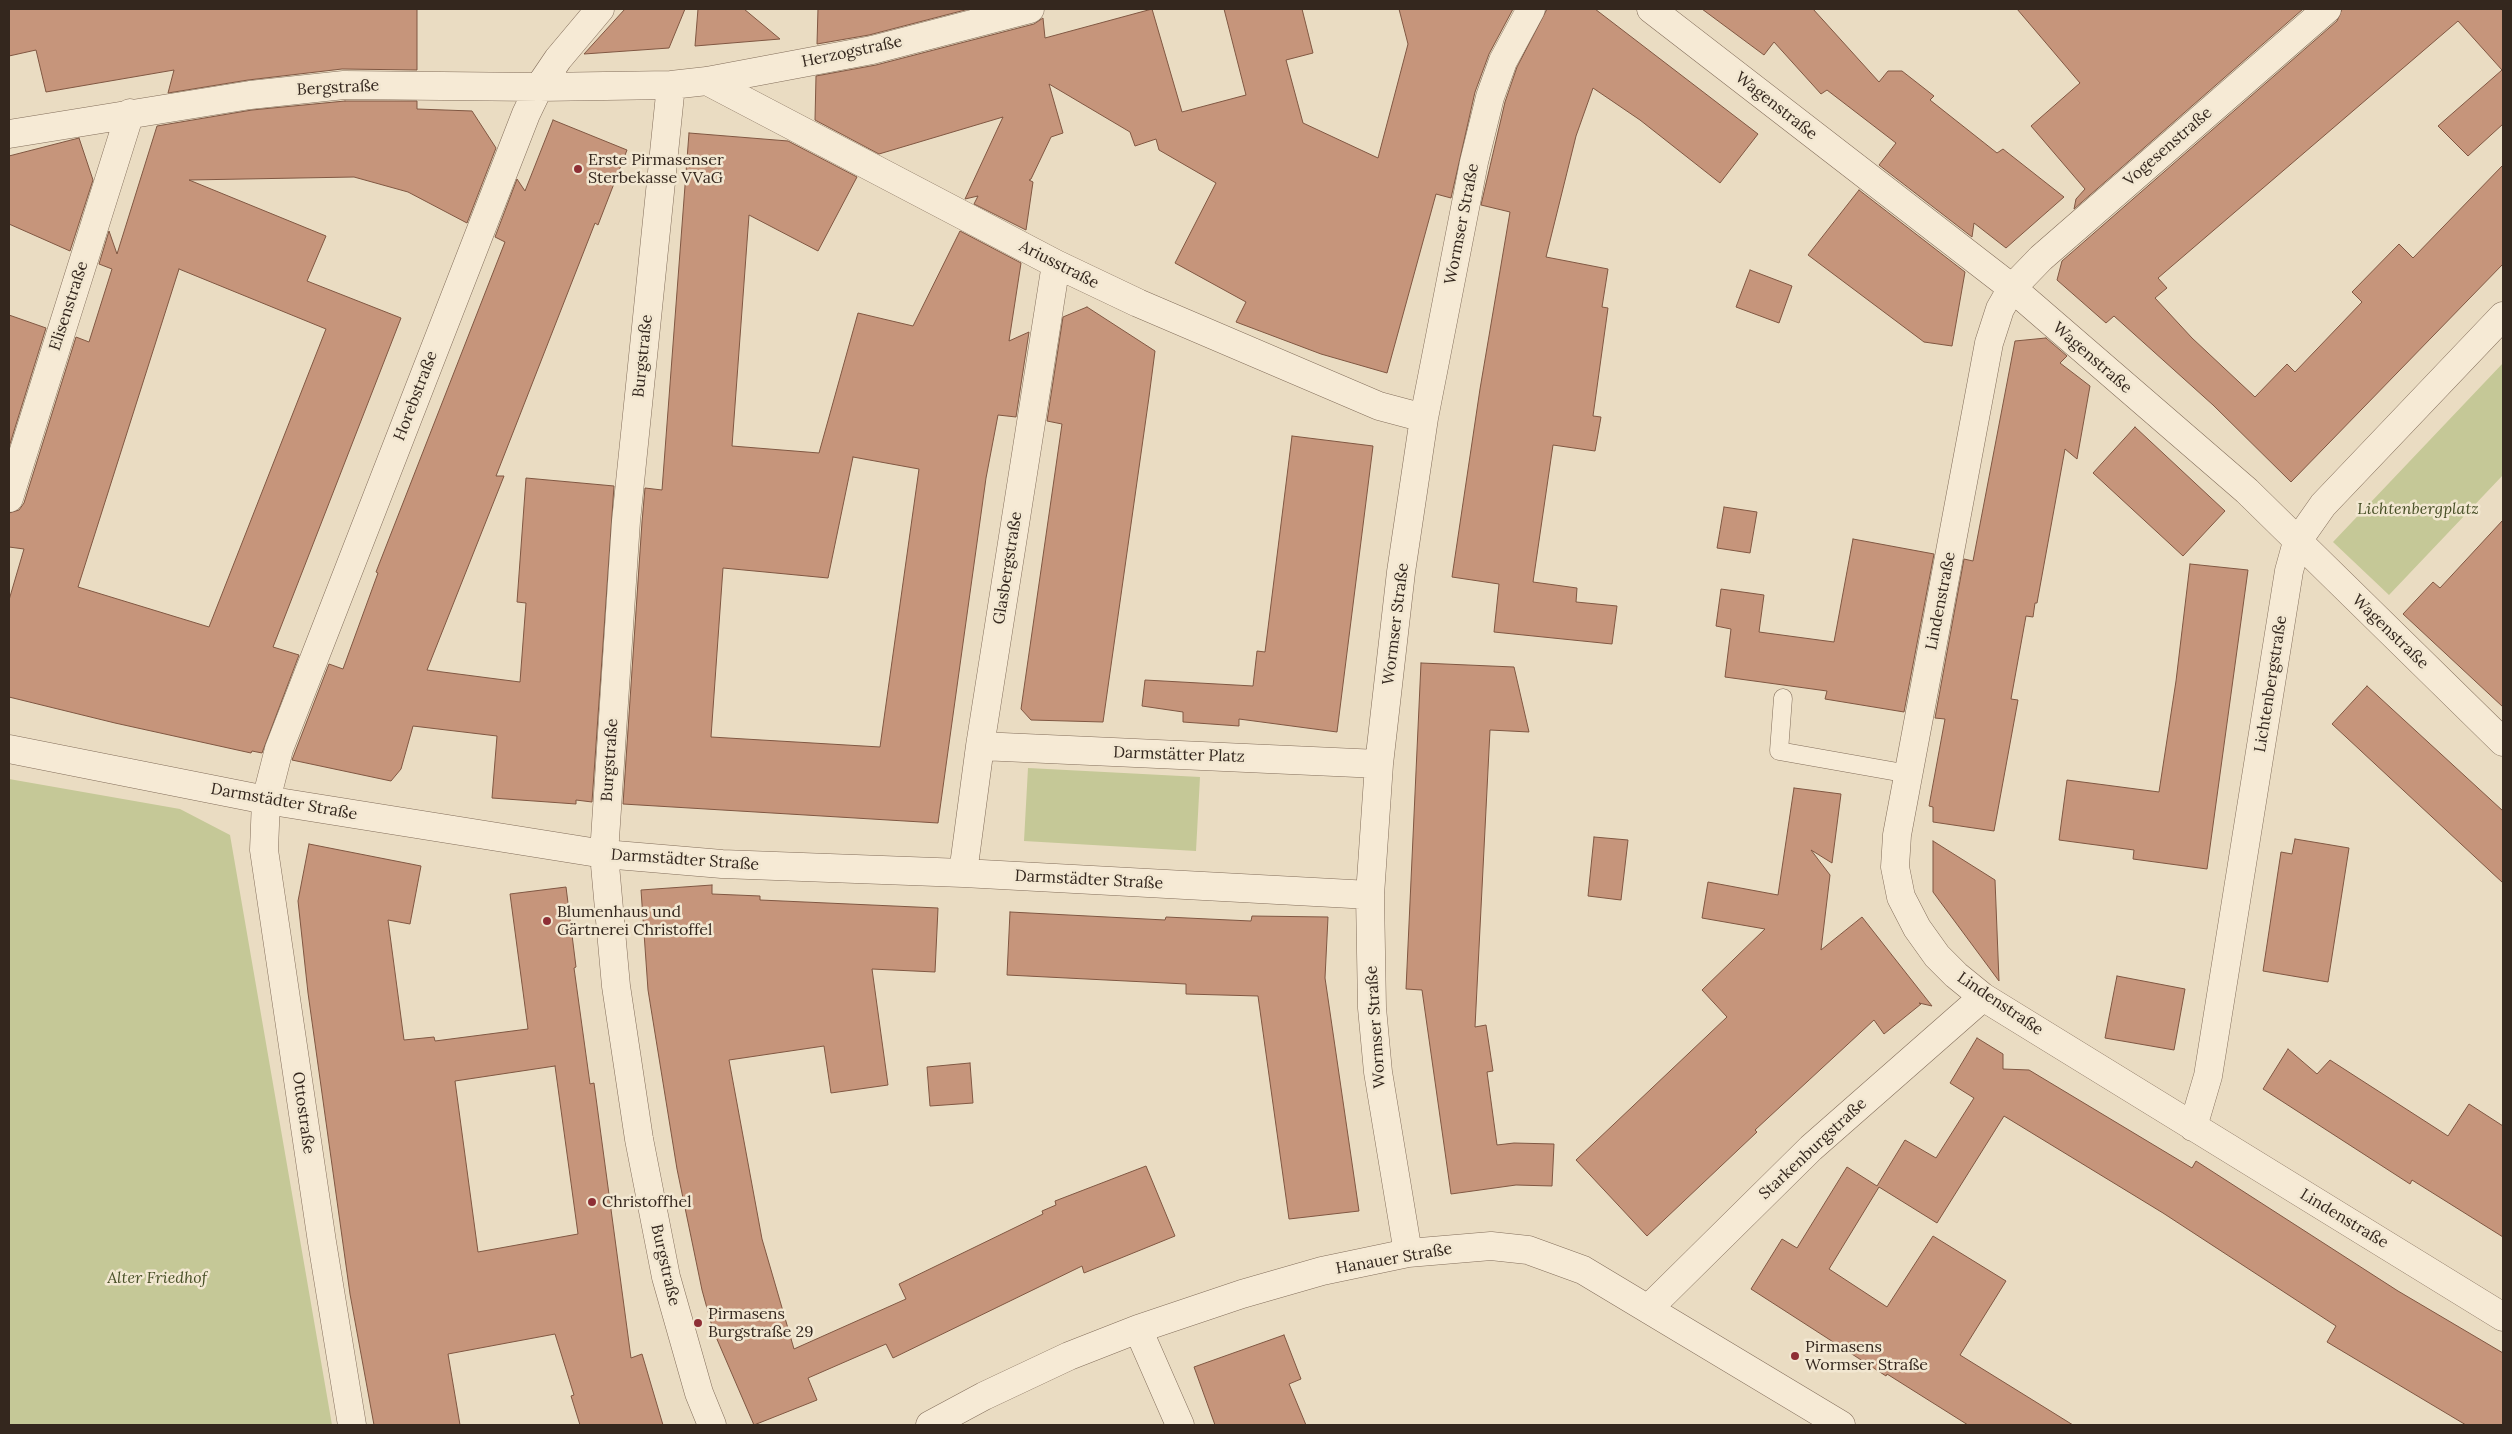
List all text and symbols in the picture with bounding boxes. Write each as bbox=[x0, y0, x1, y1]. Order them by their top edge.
street label: Herzogstraße bbox=[800, 32, 904, 72]
street label: Wagenstraße bbox=[1731, 68, 1821, 144]
street label: Bergstraße bbox=[296, 76, 380, 100]
street label: Vogesenstraße bbox=[2120, 103, 2216, 191]
place label: Erste Pirmasenser Sterbekasse VVaG bbox=[588, 150, 724, 188]
street label: Wormser Straße bbox=[1441, 162, 1483, 286]
marker: Erste Pirmasenser Sterbekasse VVaG bbox=[572, 163, 584, 175]
street label: Ariusstraße bbox=[1016, 237, 1102, 293]
street label: Elisenstraße bbox=[46, 259, 92, 353]
street label: Burgstraße bbox=[629, 314, 657, 398]
street label: Wagenstraße bbox=[2048, 318, 2136, 398]
street label: Horebstraße bbox=[390, 348, 442, 444]
park label: Lichtenbergplatz bbox=[2357, 499, 2479, 519]
street label: Glasbergstraße bbox=[990, 510, 1026, 626]
street label: Lindenstraße bbox=[1922, 550, 1960, 652]
street label: Wormser Straße bbox=[1379, 562, 1413, 686]
street label: Wagenstraße bbox=[2348, 591, 2432, 673]
street label: Lichtenbergstraße bbox=[2251, 614, 2291, 754]
street label: Burgstraße bbox=[598, 718, 622, 802]
street label: Darmstätter Platz bbox=[1113, 743, 1245, 767]
street label: Darmstädter Straße bbox=[209, 780, 359, 824]
street label: Darmstädter Straße bbox=[610, 845, 760, 875]
street label: Darmstädter Straße bbox=[1014, 867, 1164, 893]
place label: Blumenhaus und Gärtnerei Christoffel bbox=[557, 902, 712, 940]
marker: Blumenhaus und Gärtnerei Christoffel bbox=[541, 915, 553, 927]
street label: Wormser Straße bbox=[1362, 965, 1390, 1089]
street label: Lindenstraße bbox=[1953, 968, 2047, 1040]
street label: Ottostraße bbox=[288, 1071, 318, 1155]
street label: Starkenburgstraße bbox=[1755, 1094, 1871, 1204]
street label: Lindenstraße bbox=[2296, 1185, 2392, 1253]
place label: Christoffhel bbox=[602, 1192, 692, 1212]
marker: Christoffhel bbox=[586, 1196, 598, 1208]
street label: Burgstraße bbox=[646, 1222, 684, 1308]
street label: Hanauer Straße bbox=[1334, 1239, 1454, 1279]
park label: Alter Friedhof bbox=[107, 1268, 207, 1288]
place label: Pirmasens Burgstraße 29 bbox=[708, 1304, 813, 1342]
marker: Pirmasens Burgstraße 29 bbox=[692, 1317, 704, 1329]
place label: Pirmasens Wormser Straße bbox=[1805, 1337, 1928, 1375]
marker: Pirmasens Wormser Straße bbox=[1789, 1350, 1801, 1362]

